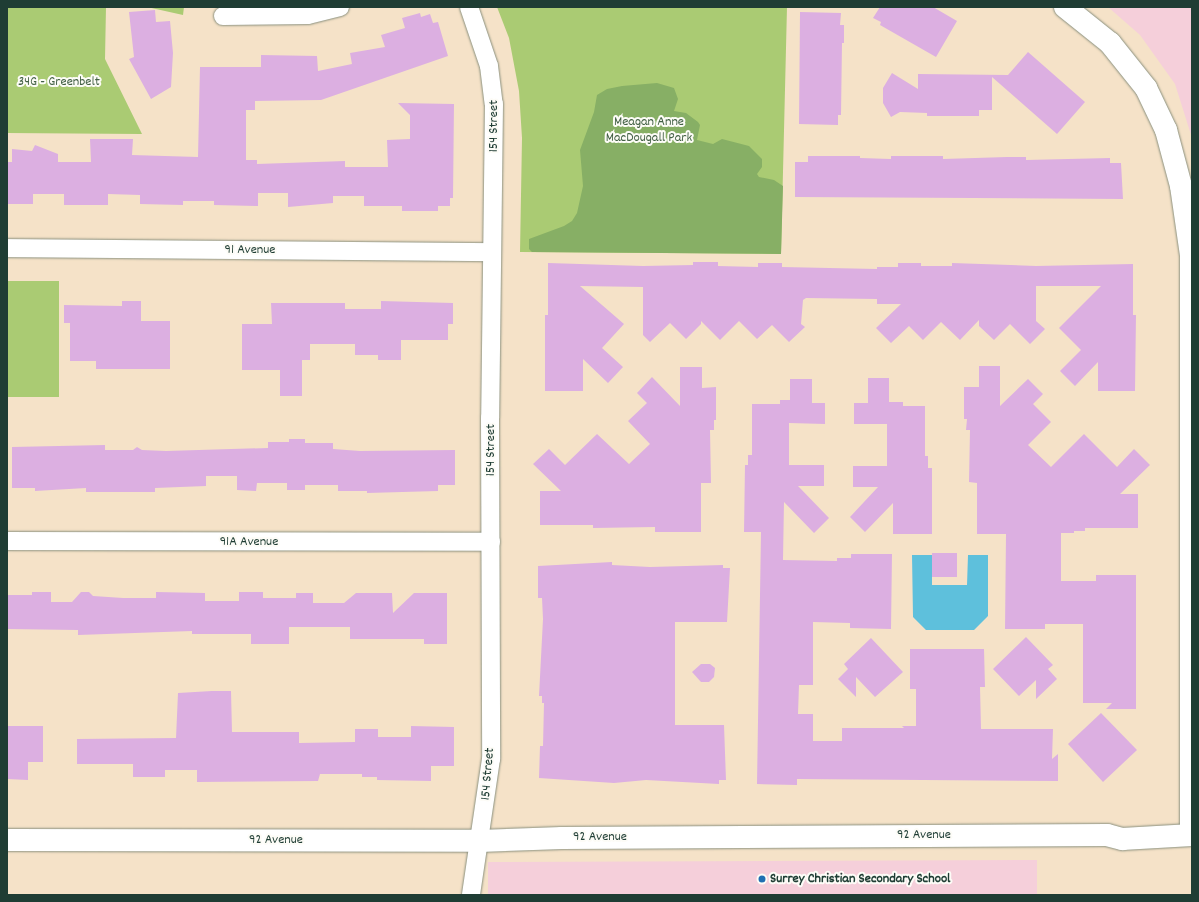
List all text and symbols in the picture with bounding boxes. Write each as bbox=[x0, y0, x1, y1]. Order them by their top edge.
park label: 34G - Greenbelt bbox=[18, 74, 100, 90]
street label: 154 Street bbox=[486, 100, 502, 152]
park label: Meagan Anne MacDougall Park bbox=[606, 114, 692, 146]
street label: 91 Avenue bbox=[225, 242, 275, 258]
street label: 154 Street bbox=[483, 424, 499, 476]
street label: 91A Avenue bbox=[220, 534, 278, 550]
street label: 154 Street bbox=[477, 747, 499, 801]
street label: 92 Avenue bbox=[897, 827, 951, 843]
street label: 92 Avenue bbox=[573, 829, 627, 845]
street label: 92 Avenue bbox=[249, 832, 303, 848]
place label: Surrey Christian Secondary School bbox=[770, 871, 950, 887]
marker: Surrey Christian Secondary School bbox=[757, 874, 767, 884]

